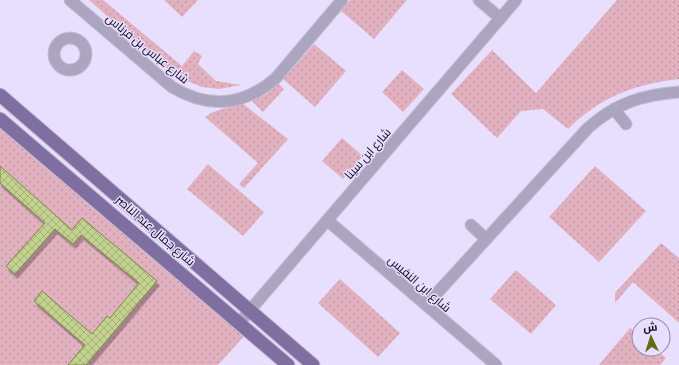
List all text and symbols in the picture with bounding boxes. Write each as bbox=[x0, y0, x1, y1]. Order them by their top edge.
street label: شارع عباس بن فرناس bbox=[102, 10, 192, 87]
street label: شارع ابن سينا bbox=[341, 125, 395, 183]
street label: شارع جمال عبد الناصر bbox=[112, 191, 198, 270]
street label: شارع ابن النفيس bbox=[384, 252, 454, 316]
north arrow bbox=[631, 317, 671, 357]
text: ش bbox=[643, 320, 658, 334]

